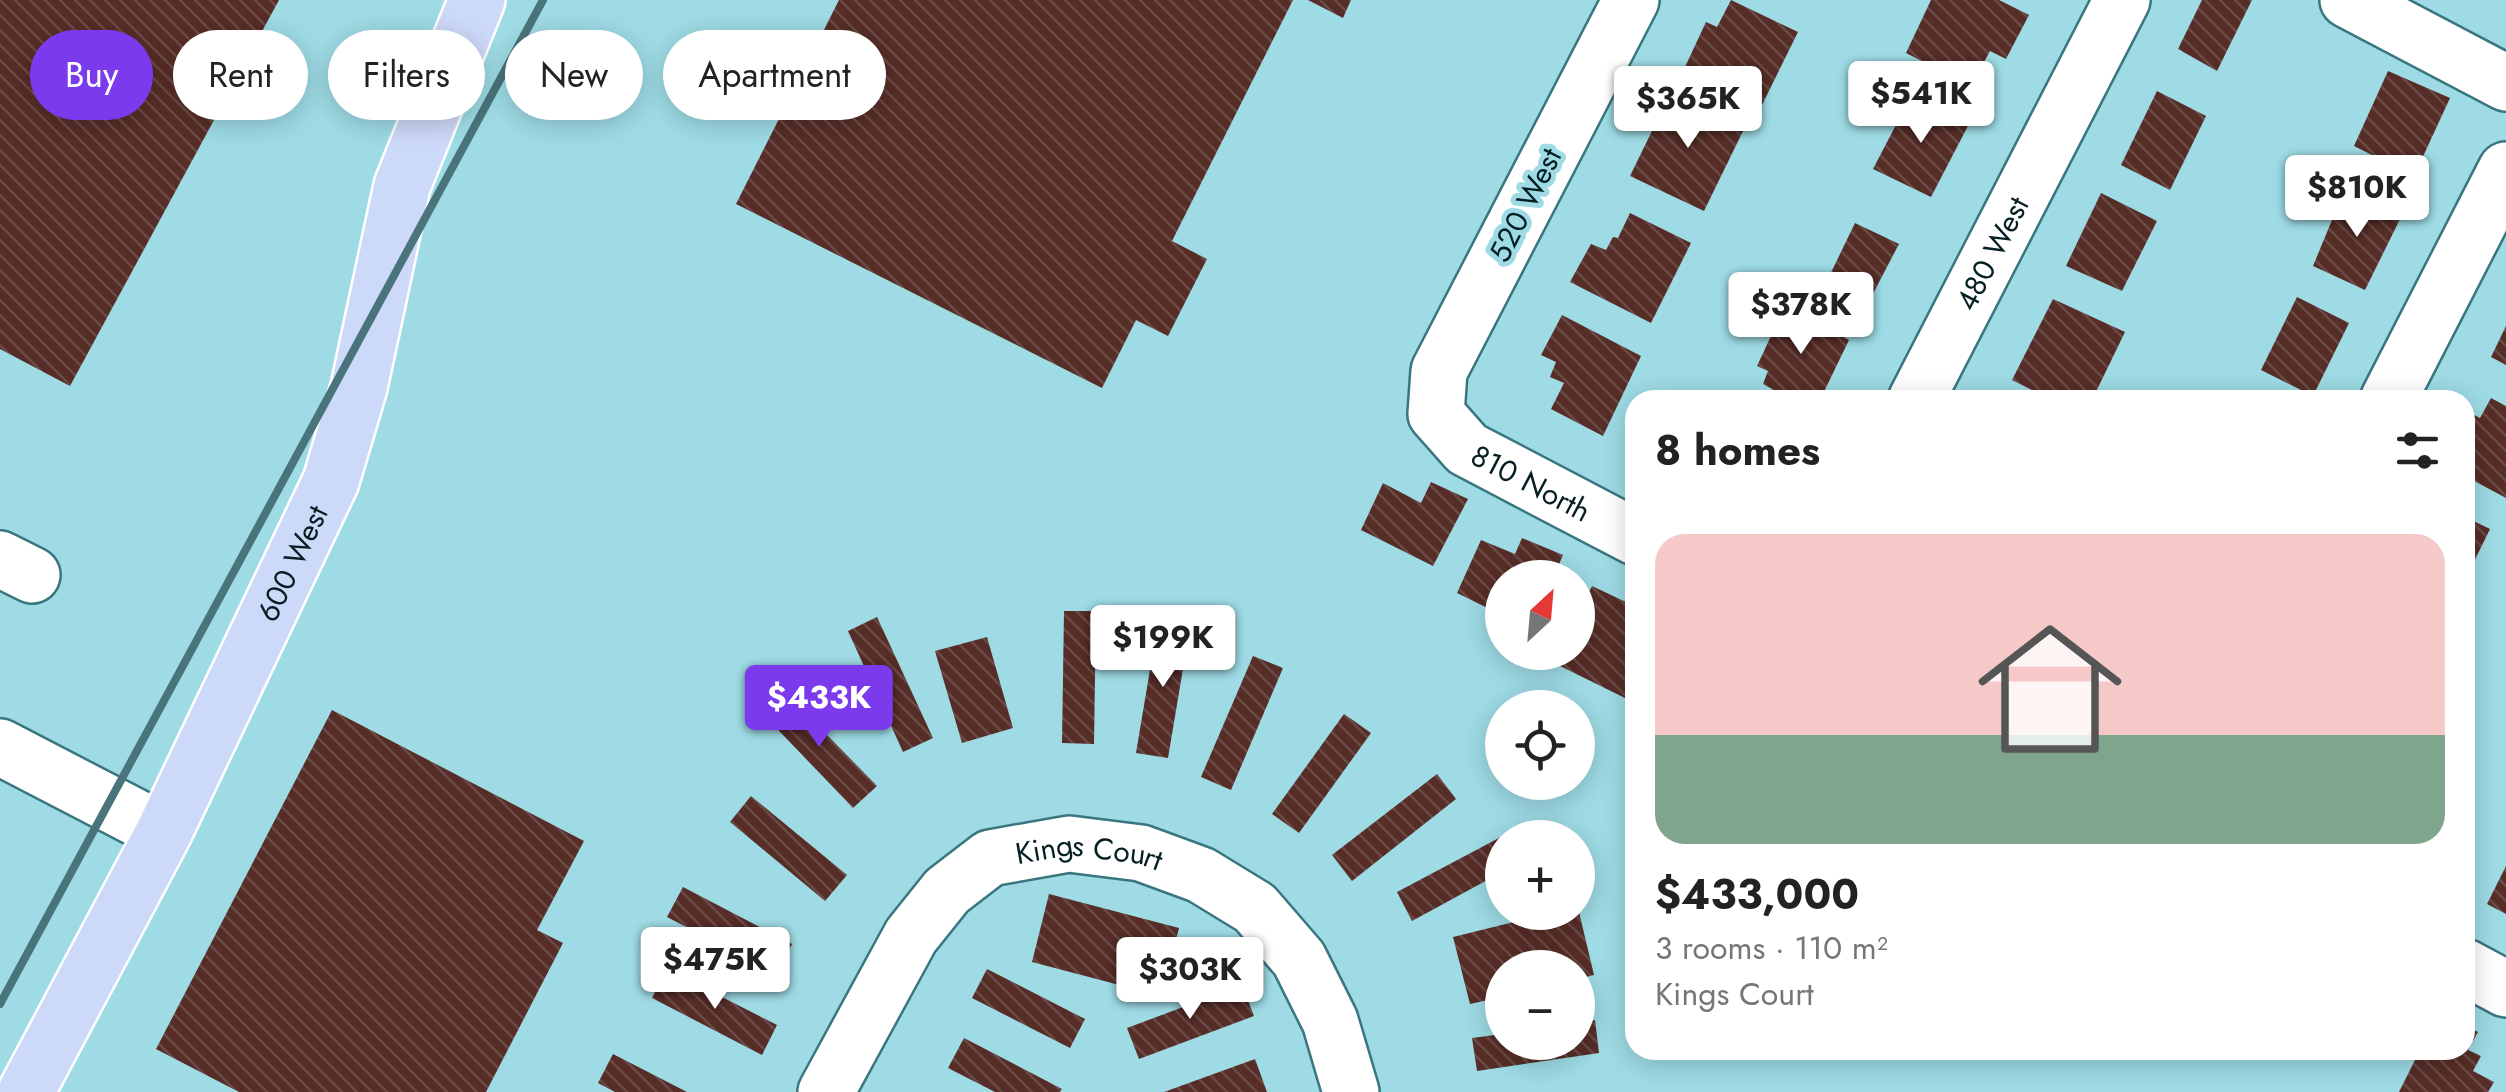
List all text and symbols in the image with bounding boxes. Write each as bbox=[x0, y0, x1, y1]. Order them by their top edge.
chip: Buy bbox=[30, 30, 153, 120]
chip: Rent bbox=[173, 30, 308, 120]
chip: Filters bbox=[328, 30, 485, 120]
chip: New bbox=[505, 30, 643, 120]
chip: Apartment bbox=[663, 30, 886, 120]
pin: $541K bbox=[1851, 61, 1991, 146]
pin: $365K bbox=[1618, 66, 1758, 151]
text: $541K bbox=[1870, 70, 1972, 116]
text: $365K bbox=[1636, 75, 1740, 121]
street label: 520 West bbox=[1478, 140, 1572, 270]
pin: $810K bbox=[2287, 155, 2427, 240]
text: $810K bbox=[2307, 164, 2407, 210]
street label: 480 West bbox=[1944, 188, 2039, 318]
pin: $378K bbox=[1731, 272, 1871, 357]
text: $378K bbox=[1750, 281, 1852, 327]
text: 8 homes bbox=[1655, 420, 1820, 481]
icon: filters bbox=[2390, 423, 2445, 478]
street label: 810 North bbox=[1464, 433, 1599, 532]
street label: 600 West bbox=[246, 497, 338, 629]
north arrow bbox=[1485, 560, 1595, 670]
map controls bbox=[1485, 560, 1595, 1060]
icon: home bbox=[1960, 599, 2140, 779]
pin: $199K bbox=[1093, 605, 1233, 690]
text: $199K bbox=[1112, 614, 1214, 660]
pin: $433K bbox=[749, 665, 889, 750]
text: $433K bbox=[767, 674, 871, 720]
button: locate bbox=[1485, 690, 1595, 800]
button: + bbox=[1485, 820, 1595, 930]
street label: Kings Court bbox=[1012, 822, 1170, 881]
text: $433,000 bbox=[1655, 864, 1859, 925]
text: 3 rooms · 110 m² bbox=[1655, 925, 1888, 971]
pin: $475K bbox=[645, 927, 785, 1012]
text: $475K bbox=[663, 936, 767, 982]
pin: $303K bbox=[1120, 937, 1260, 1022]
text: $303K bbox=[1138, 946, 1242, 992]
button: − bbox=[1485, 950, 1595, 1060]
text: Kings Court bbox=[1655, 971, 1814, 1017]

